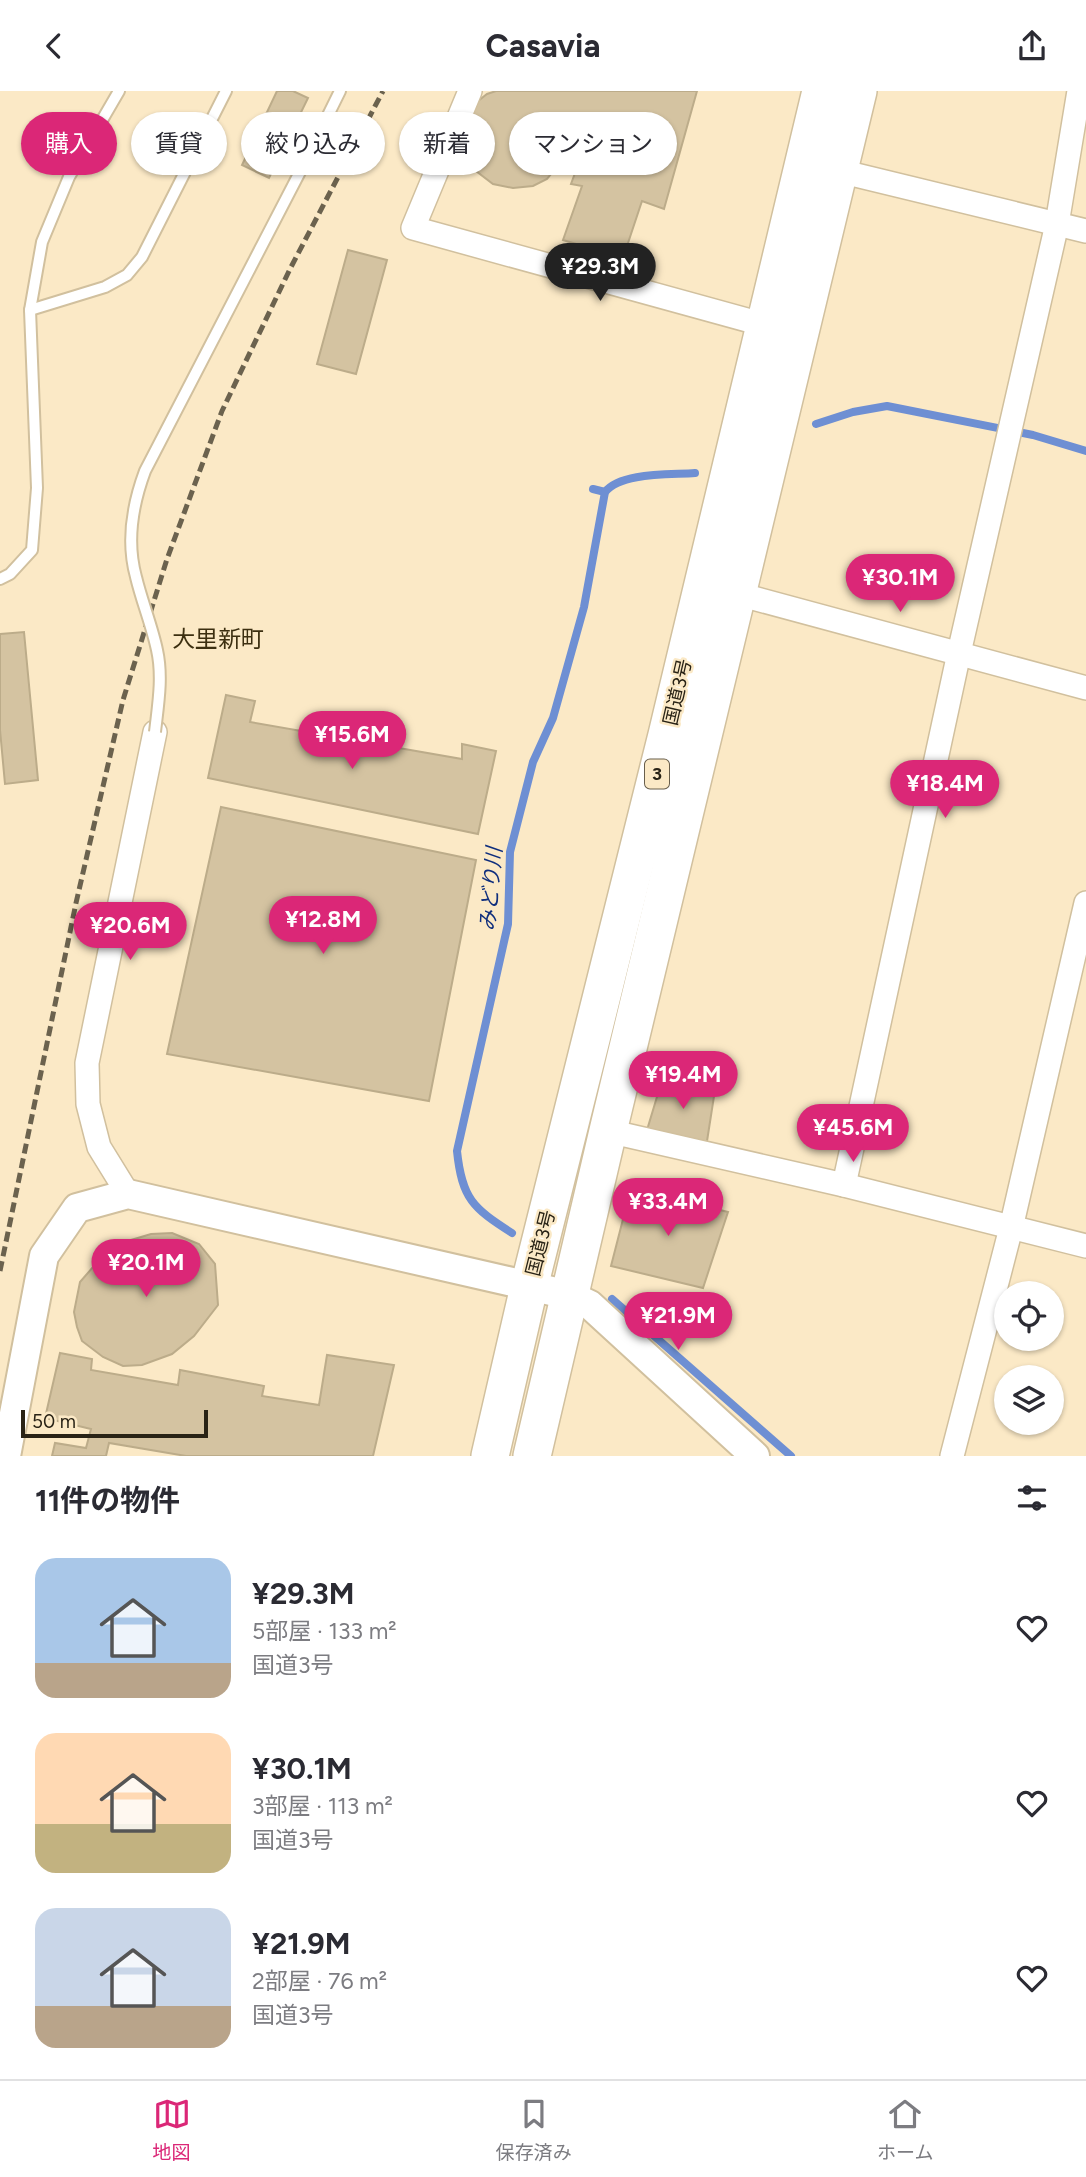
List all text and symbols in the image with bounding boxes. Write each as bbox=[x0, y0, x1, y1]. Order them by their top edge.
icon: back bbox=[35, 27, 73, 65]
text: Casavia bbox=[485, 27, 601, 65]
icon: share bbox=[1013, 27, 1051, 65]
chip: 購入 bbox=[21, 112, 117, 175]
chip: 賃貸 bbox=[131, 112, 227, 175]
chip: 絞り込み bbox=[241, 112, 385, 175]
chip: 新着 bbox=[399, 112, 495, 175]
chip: マンション bbox=[509, 112, 677, 175]
pin: ¥29.3M bbox=[543, 243, 657, 303]
text: ¥29.3M bbox=[561, 252, 639, 280]
pin: ¥30.1M bbox=[843, 554, 957, 614]
text: ¥30.1M bbox=[862, 563, 938, 591]
district label: 大里新町 bbox=[172, 625, 264, 653]
street label: 国道3号 bbox=[659, 657, 696, 728]
pin: ¥15.6M bbox=[295, 711, 409, 771]
text: ¥15.6M bbox=[314, 720, 390, 748]
road number: 3 bbox=[645, 759, 669, 789]
pin: ¥18.4M bbox=[888, 761, 1002, 820]
text: ¥18.4M bbox=[906, 769, 984, 797]
water label: みどり川 bbox=[474, 844, 507, 932]
pin: ¥12.8M bbox=[266, 897, 380, 956]
pin: ¥20.6M bbox=[73, 903, 187, 962]
text: ¥12.8M bbox=[285, 905, 361, 933]
text: ¥20.6M bbox=[90, 911, 170, 939]
pin: ¥19.4M bbox=[626, 1051, 740, 1111]
text: ¥19.4M bbox=[645, 1060, 721, 1088]
pin: ¥45.6M bbox=[796, 1105, 910, 1164]
text: ¥45.6M bbox=[813, 1113, 893, 1141]
pin: ¥33.4M bbox=[611, 1179, 725, 1238]
text: ¥33.4M bbox=[628, 1187, 708, 1215]
street label: 国道3号 bbox=[521, 1208, 560, 1279]
pin: ¥20.1M bbox=[89, 1239, 203, 1299]
text: ¥20.1M bbox=[107, 1248, 185, 1276]
map controls bbox=[994, 1281, 1064, 1435]
button: locate bbox=[994, 1281, 1064, 1351]
pin: ¥21.9M bbox=[621, 1293, 735, 1352]
text: ¥21.9M bbox=[640, 1301, 716, 1329]
button: layers bbox=[994, 1365, 1064, 1435]
scale bar bbox=[21, 1407, 208, 1439]
text: 50 m bbox=[32, 1410, 76, 1433]
icon: filters bbox=[1013, 1479, 1051, 1517]
text: 11件の物件 bbox=[35, 1482, 180, 1519]
text: ¥29.3M bbox=[252, 1575, 354, 1612]
icon: home bbox=[91, 1586, 175, 1670]
icon: heart bbox=[1013, 1609, 1051, 1647]
text: 5部屋 · 133 m² bbox=[252, 1617, 397, 1645]
text: 国道3号 bbox=[252, 1651, 334, 1679]
text: ¥30.1M bbox=[252, 1750, 352, 1787]
icon: home bbox=[91, 1761, 175, 1845]
icon: heart bbox=[1013, 1784, 1051, 1822]
text: 3部屋 · 113 m² bbox=[252, 1792, 393, 1820]
text: 国道3号 bbox=[252, 1826, 334, 1854]
text: ¥21.9M bbox=[252, 1925, 350, 1962]
icon: home bbox=[91, 1936, 175, 2020]
icon: heart bbox=[1013, 1959, 1051, 1997]
text: 2部屋 · 76 m² bbox=[252, 1967, 387, 1995]
text: 国道3号 bbox=[252, 2001, 334, 2029]
tab: 地図 bbox=[153, 2095, 191, 2164]
tab: 保存済み bbox=[496, 2095, 572, 2164]
tab: ホーム bbox=[877, 2095, 933, 2164]

